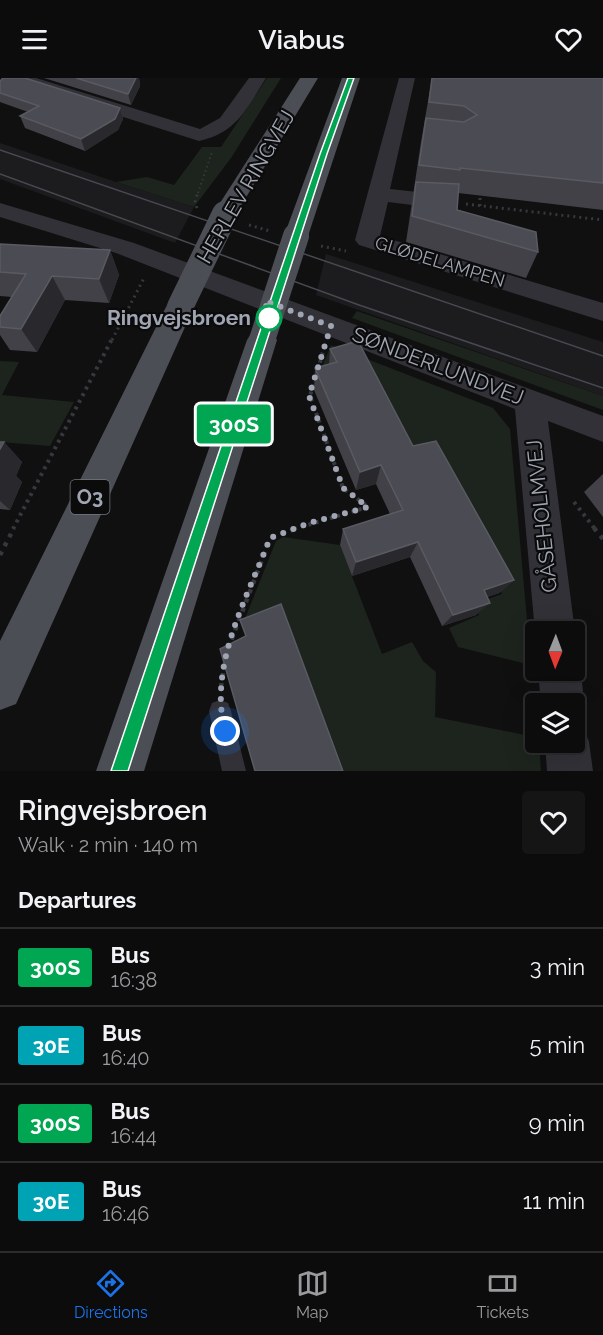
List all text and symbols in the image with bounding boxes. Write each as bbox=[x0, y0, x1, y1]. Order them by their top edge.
icon: menu bbox=[18, 23, 51, 56]
icon: heart bbox=[552, 23, 585, 56]
text: Viabus bbox=[258, 24, 345, 55]
street label: HERLEV RINGVEJ bbox=[192, 106, 300, 268]
street label: GLØDELAMPEN bbox=[373, 232, 508, 291]
place label: Ringvejsbroen bbox=[107, 305, 251, 330]
marker: Ringvejsbroen bbox=[256, 305, 282, 331]
street label: SØNDERLUNDVEJ bbox=[349, 321, 527, 410]
line badge: 300S bbox=[192, 404, 276, 444]
text: 300S bbox=[209, 412, 259, 437]
street label: GÅSEHOLMVEJ bbox=[521, 438, 562, 594]
road number: O3 bbox=[70, 480, 110, 514]
north arrow bbox=[525, 621, 585, 681]
map controls bbox=[525, 621, 585, 753]
button: layers bbox=[525, 693, 585, 753]
your location bbox=[210, 716, 240, 746]
button: heart bbox=[522, 791, 585, 854]
text: Ringvejsbroen bbox=[18, 794, 208, 827]
text: Walk · 2 min · 140 m bbox=[18, 833, 198, 857]
text: Departures bbox=[18, 887, 136, 913]
text: Bus bbox=[110, 942, 150, 968]
text: 3 min bbox=[530, 954, 585, 980]
text: 300S bbox=[30, 955, 80, 980]
text: 16:38 bbox=[110, 968, 157, 992]
text: Bus bbox=[102, 1020, 141, 1046]
text: 5 min bbox=[530, 1032, 585, 1058]
text: 30E bbox=[32, 1033, 70, 1058]
text: 16:40 bbox=[102, 1046, 150, 1070]
text: Bus bbox=[110, 1098, 150, 1124]
text: 9 min bbox=[529, 1110, 585, 1136]
text: 300S bbox=[30, 1111, 80, 1136]
text: 16:44 bbox=[110, 1124, 157, 1148]
text: Bus bbox=[102, 1176, 141, 1202]
text: 11 min bbox=[523, 1188, 585, 1214]
text: 30E bbox=[32, 1189, 70, 1214]
text: 16:46 bbox=[102, 1202, 149, 1226]
tab: Directions bbox=[74, 1267, 148, 1322]
tab: Map bbox=[296, 1267, 329, 1322]
tab: Tickets bbox=[477, 1267, 529, 1322]

